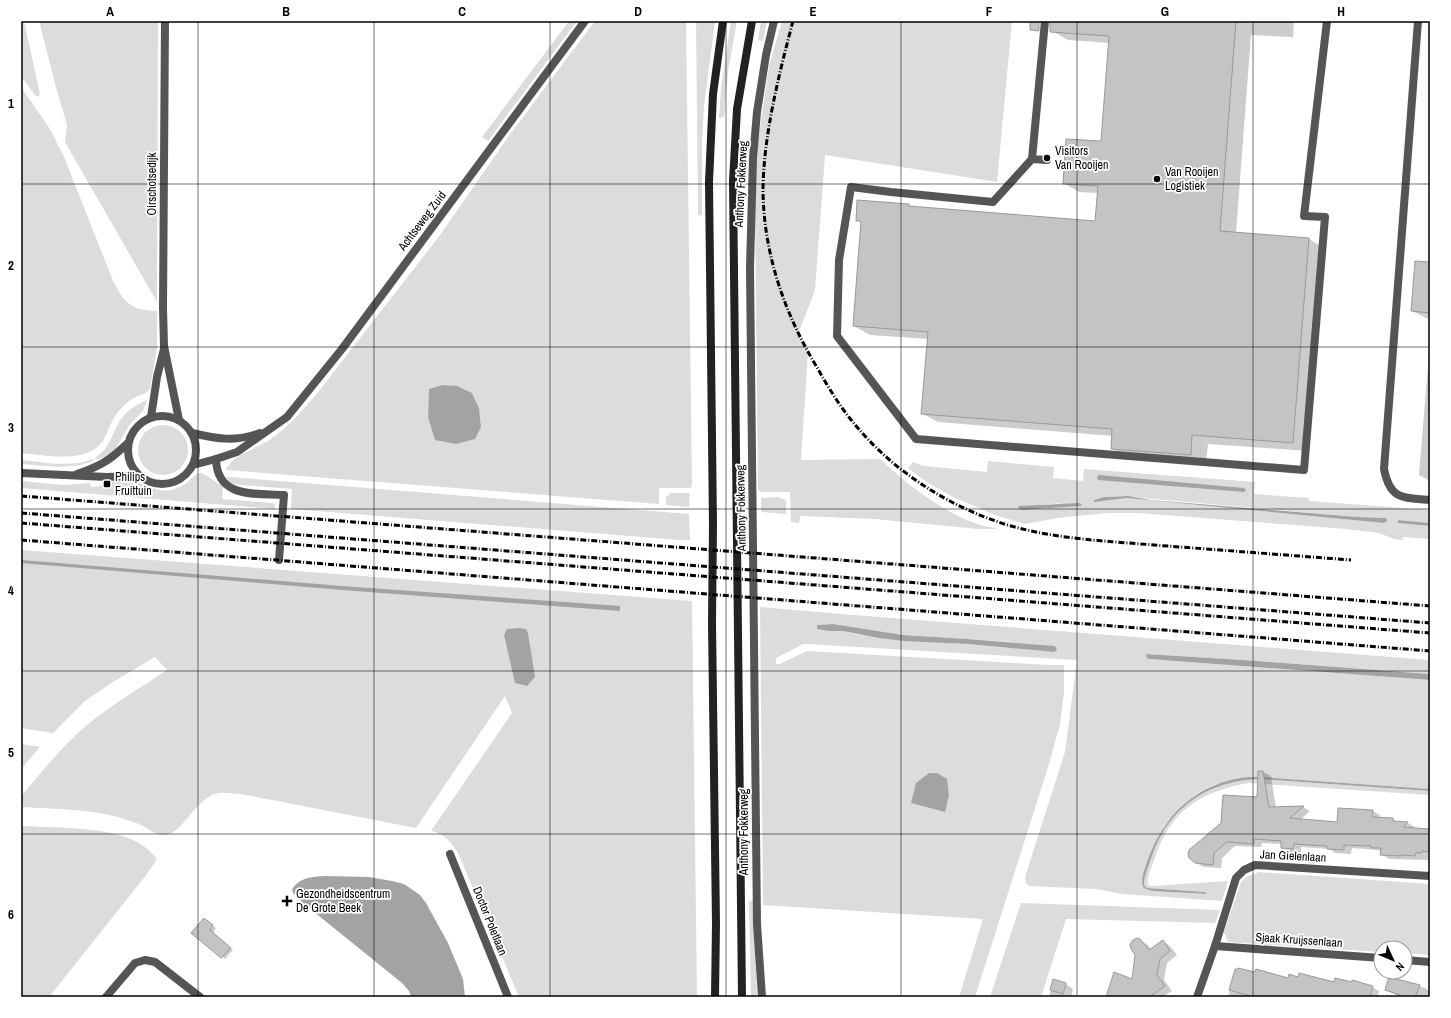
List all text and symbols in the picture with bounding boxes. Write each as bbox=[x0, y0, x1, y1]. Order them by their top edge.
text: A bbox=[106, 3, 114, 20]
text: B bbox=[282, 3, 290, 20]
text: C bbox=[458, 3, 466, 20]
text: D bbox=[634, 3, 642, 20]
text: E bbox=[809, 3, 817, 20]
text: F bbox=[986, 3, 993, 20]
text: G bbox=[1161, 3, 1169, 20]
text: H bbox=[1337, 3, 1345, 20]
text: 1 bbox=[8, 95, 14, 112]
street label: Anthony Fokkerweg bbox=[731, 140, 751, 229]
place label: Visitors Van Rooijen bbox=[1055, 143, 1108, 173]
street label: Oirschotsedijk bbox=[144, 152, 160, 215]
marker: Visitors Van Rooijen bbox=[1042, 153, 1052, 163]
place label: Van Rooijen Logistiek bbox=[1165, 164, 1218, 194]
marker: Van Rooijen Logistiek bbox=[1152, 174, 1162, 184]
street label: Achtseweg Zuid bbox=[394, 188, 450, 255]
text: 2 bbox=[8, 257, 14, 274]
text: 3 bbox=[8, 419, 14, 436]
street label: Anthony Fokkerweg bbox=[732, 464, 750, 552]
place label: Philips Fruittuin bbox=[115, 469, 152, 499]
marker: Philips Fruittuin bbox=[102, 479, 112, 489]
text: 4 bbox=[8, 582, 14, 599]
text: 5 bbox=[8, 744, 14, 761]
street label: Anthony Fokkerweg bbox=[736, 788, 752, 876]
street label: Jan Gielenlaan bbox=[1260, 846, 1326, 866]
street label: Doctor Poletlaan bbox=[469, 884, 511, 958]
place label: Gezondheidscentrum De Grote Beek bbox=[296, 886, 390, 916]
marker: Gezondheidscentrum De Grote Beek bbox=[281, 895, 293, 907]
text: 6 bbox=[8, 906, 14, 923]
street label: Sjaak Kruijssenlaan bbox=[1255, 929, 1343, 951]
north arrow bbox=[1373, 940, 1413, 980]
text: N bbox=[1393, 960, 1407, 974]

